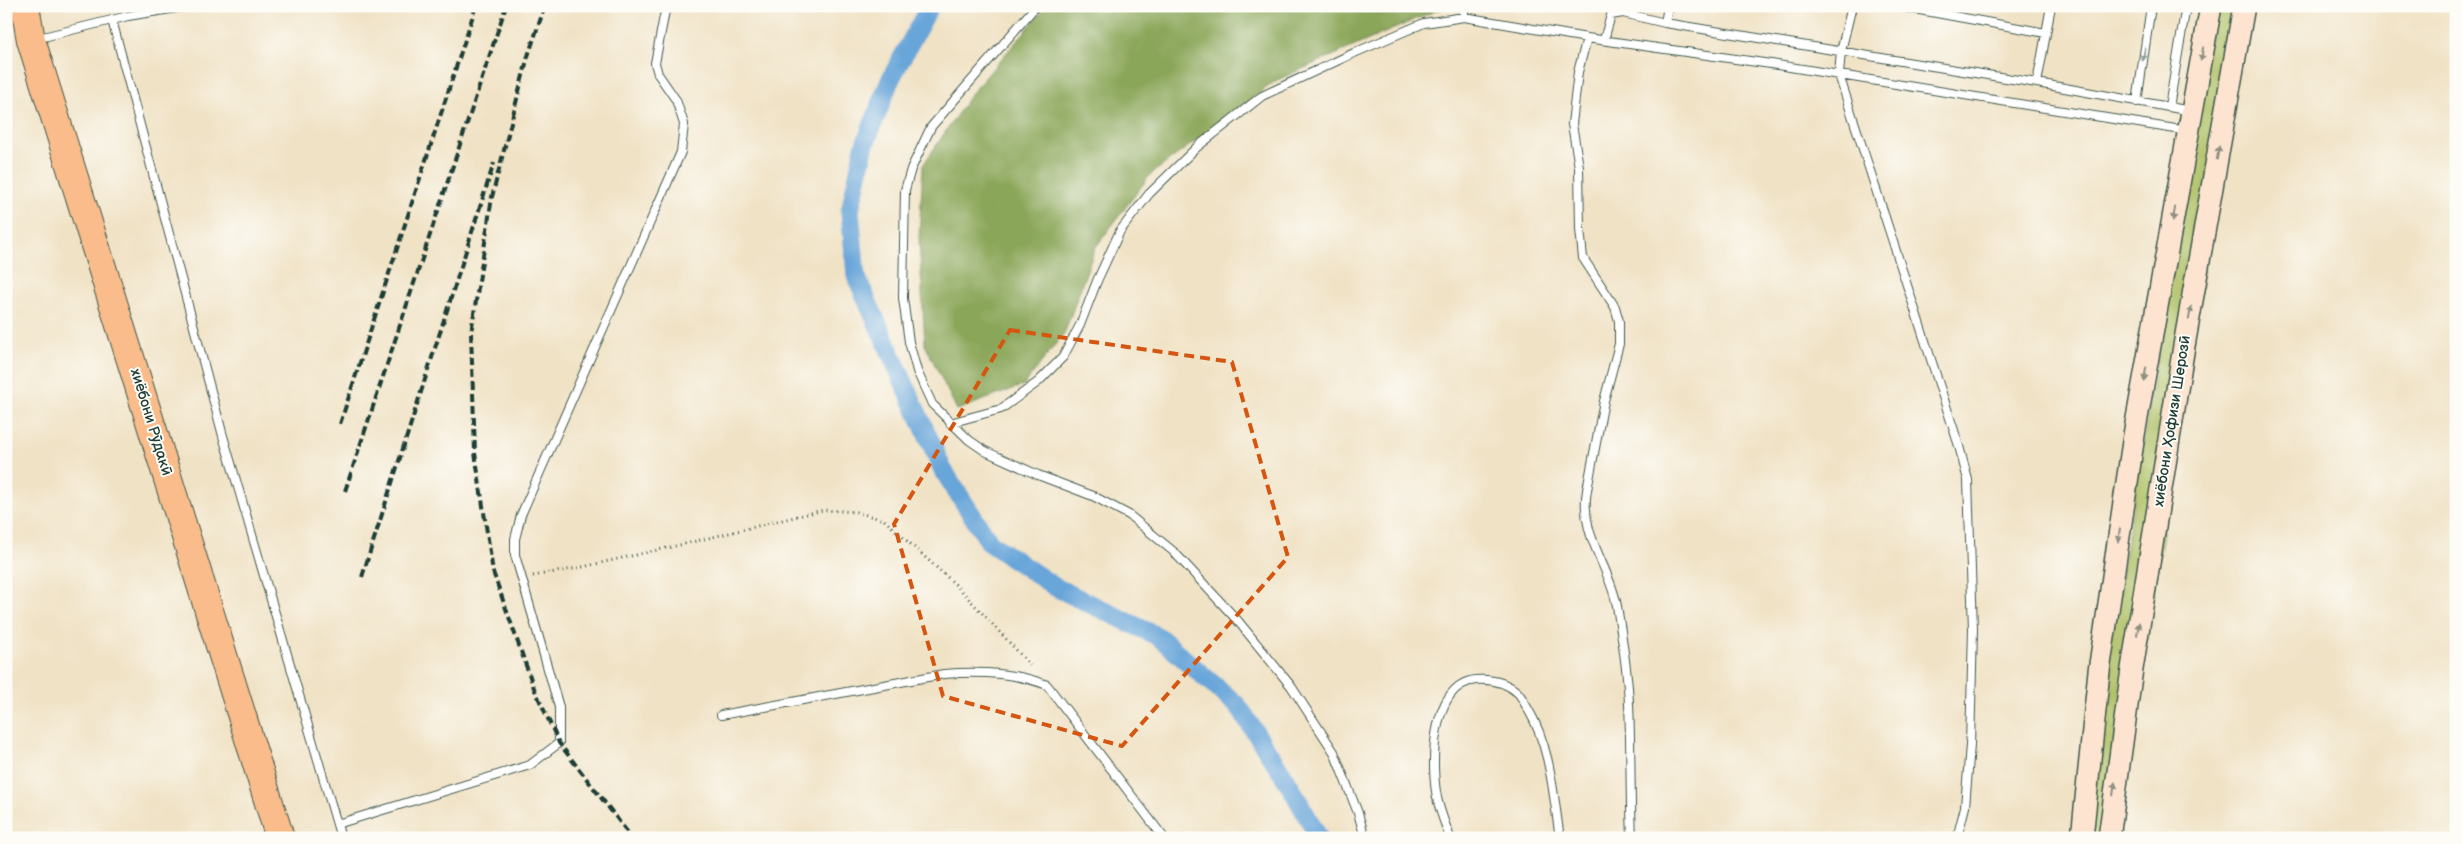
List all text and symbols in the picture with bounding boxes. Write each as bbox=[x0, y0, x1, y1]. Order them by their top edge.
one-way arrow bbox=[2140, 46, 2148, 62]
one-way arrow bbox=[2198, 47, 2206, 63]
one-way arrow bbox=[2215, 145, 2223, 161]
one-way arrow bbox=[2170, 207, 2178, 223]
one-way arrow bbox=[2186, 304, 2194, 320]
street label: хиёбони Ҳофизи Шерозӣ bbox=[2149, 334, 2195, 508]
street label: хиёбони Рӯдакӣ bbox=[126, 366, 176, 478]
one-way arrow bbox=[2141, 367, 2149, 383]
one-way arrow bbox=[2115, 527, 2123, 543]
one-way arrow bbox=[2134, 620, 2142, 636]
one-way arrow bbox=[2110, 781, 2118, 797]

